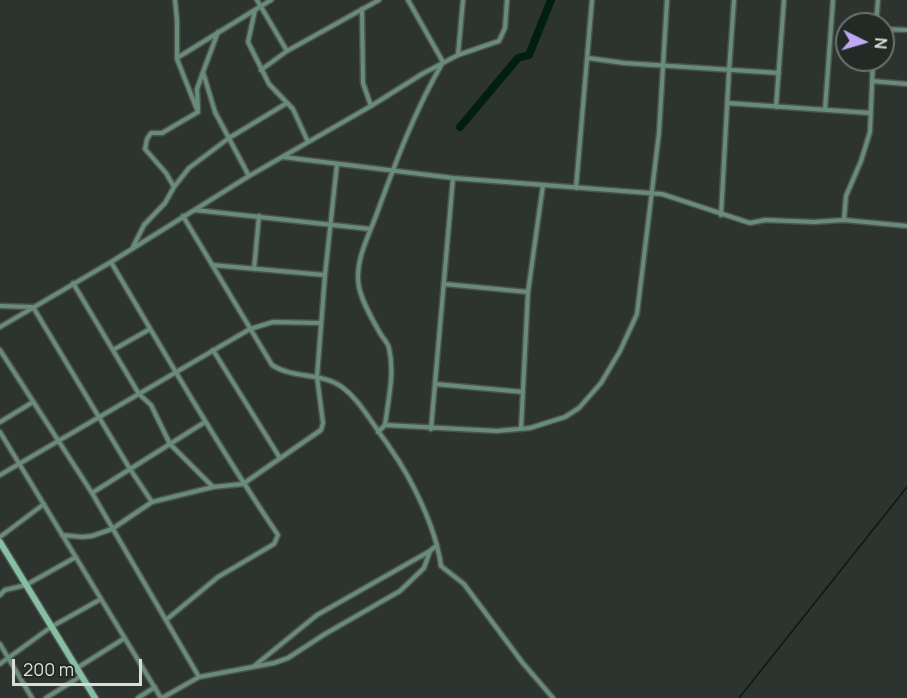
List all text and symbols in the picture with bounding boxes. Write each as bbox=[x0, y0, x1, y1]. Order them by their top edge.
north arrow bbox=[835, 12, 895, 72]
text: N bbox=[869, 37, 892, 50]
scale bar bbox=[15, 647, 146, 685]
text: 200 m bbox=[23, 657, 74, 681]

